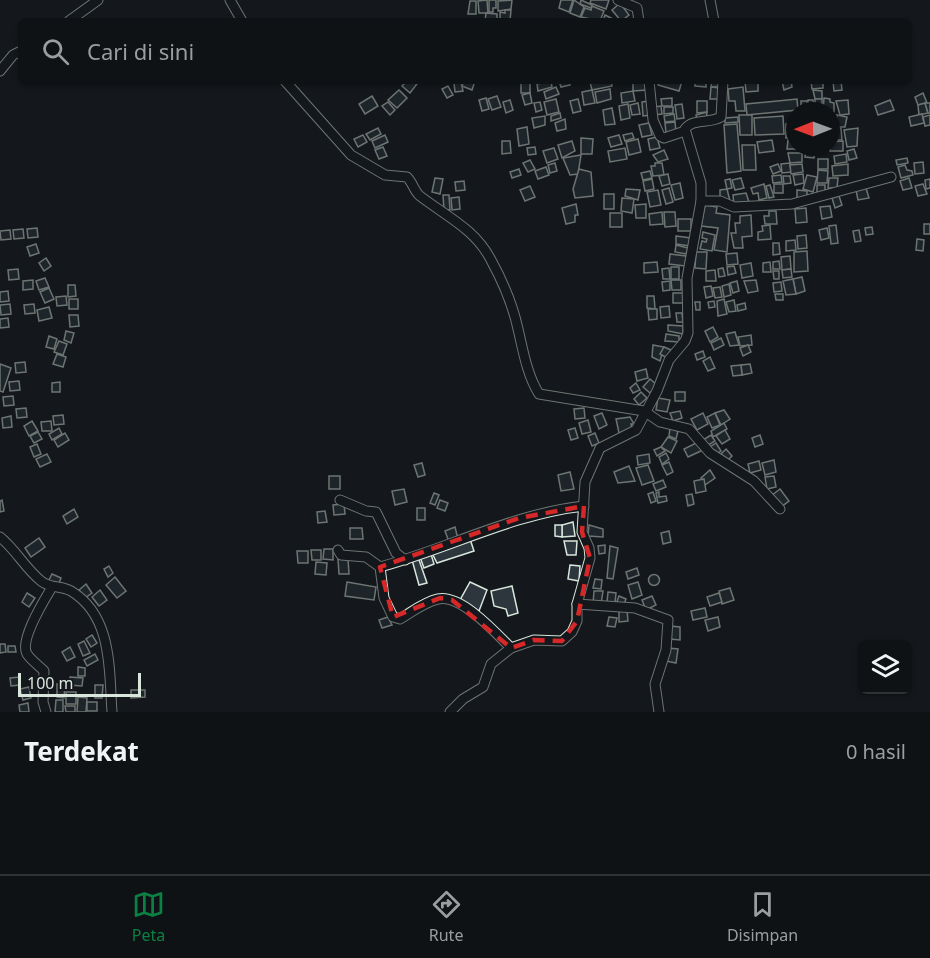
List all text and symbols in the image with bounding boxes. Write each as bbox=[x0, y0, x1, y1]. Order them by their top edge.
search box bbox=[18, 18, 912, 84]
icon: search bbox=[39, 35, 72, 68]
text: Cari di sini bbox=[87, 36, 194, 66]
north arrow bbox=[786, 102, 840, 156]
map controls bbox=[858, 640, 912, 694]
button: layers bbox=[858, 640, 912, 694]
scale bar bbox=[18, 670, 141, 698]
text: 100 m bbox=[27, 672, 74, 694]
text: Terdekat bbox=[24, 733, 139, 769]
text: 0 hasil bbox=[846, 738, 906, 765]
tab: Peta bbox=[132, 888, 165, 946]
tab: Rute bbox=[429, 888, 463, 946]
tab: Disimpan bbox=[727, 888, 798, 946]

